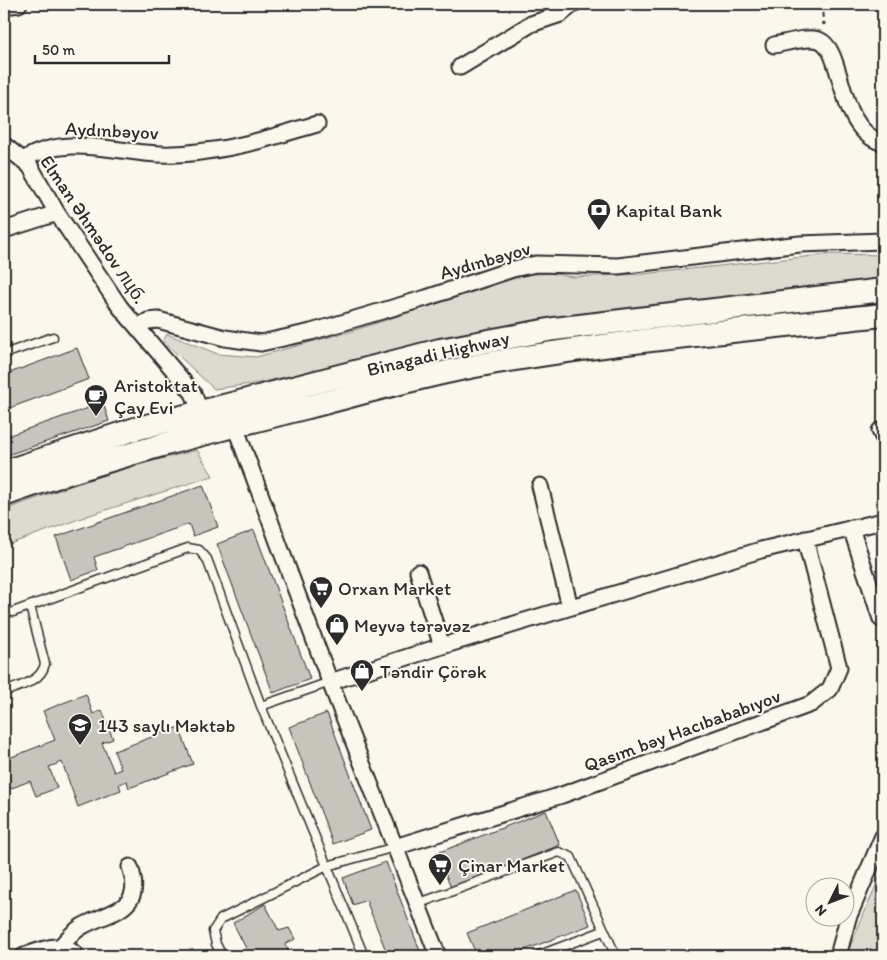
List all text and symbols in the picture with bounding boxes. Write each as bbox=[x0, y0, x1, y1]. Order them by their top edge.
scale bar bbox=[35, 32, 169, 64]
text: 50 m bbox=[42, 41, 75, 59]
street label: Aydınbəyov bbox=[65, 117, 159, 144]
street label: Elman Əhmədov лцб. bbox=[35, 151, 152, 308]
bank icon: Kapital Bank bbox=[586, 197, 612, 231]
place label: Kapital Bank bbox=[616, 199, 722, 222]
street label: Aydınbəyov bbox=[437, 237, 533, 284]
street label: Binagadi Highway bbox=[365, 326, 512, 381]
place label: Aristoktat Çay Evi bbox=[114, 374, 198, 419]
cafe icon: Aristoktat Çay Evi bbox=[83, 383, 109, 417]
supermarket icon: Orxan Market bbox=[308, 575, 334, 609]
place label: Orxan Market bbox=[338, 577, 451, 600]
shop icon: Meyvə tərəvəz bbox=[324, 612, 350, 646]
place label: Meyvə tərəvəz bbox=[354, 614, 470, 637]
shop icon: Təndir Çörək bbox=[349, 658, 375, 692]
place label: Təndir Çörək bbox=[380, 660, 487, 683]
street label: Qasım bəy Hacıbababıyov bbox=[581, 684, 784, 777]
school or university icon: 143 saylı Məktəb bbox=[67, 712, 93, 746]
place label: 143 saylı Məktəb bbox=[98, 714, 235, 737]
supermarket icon: Çinar Market bbox=[427, 852, 453, 886]
place label: Çinar Market bbox=[458, 854, 565, 877]
north arrow bbox=[804, 878, 854, 928]
text: N bbox=[811, 901, 830, 920]

